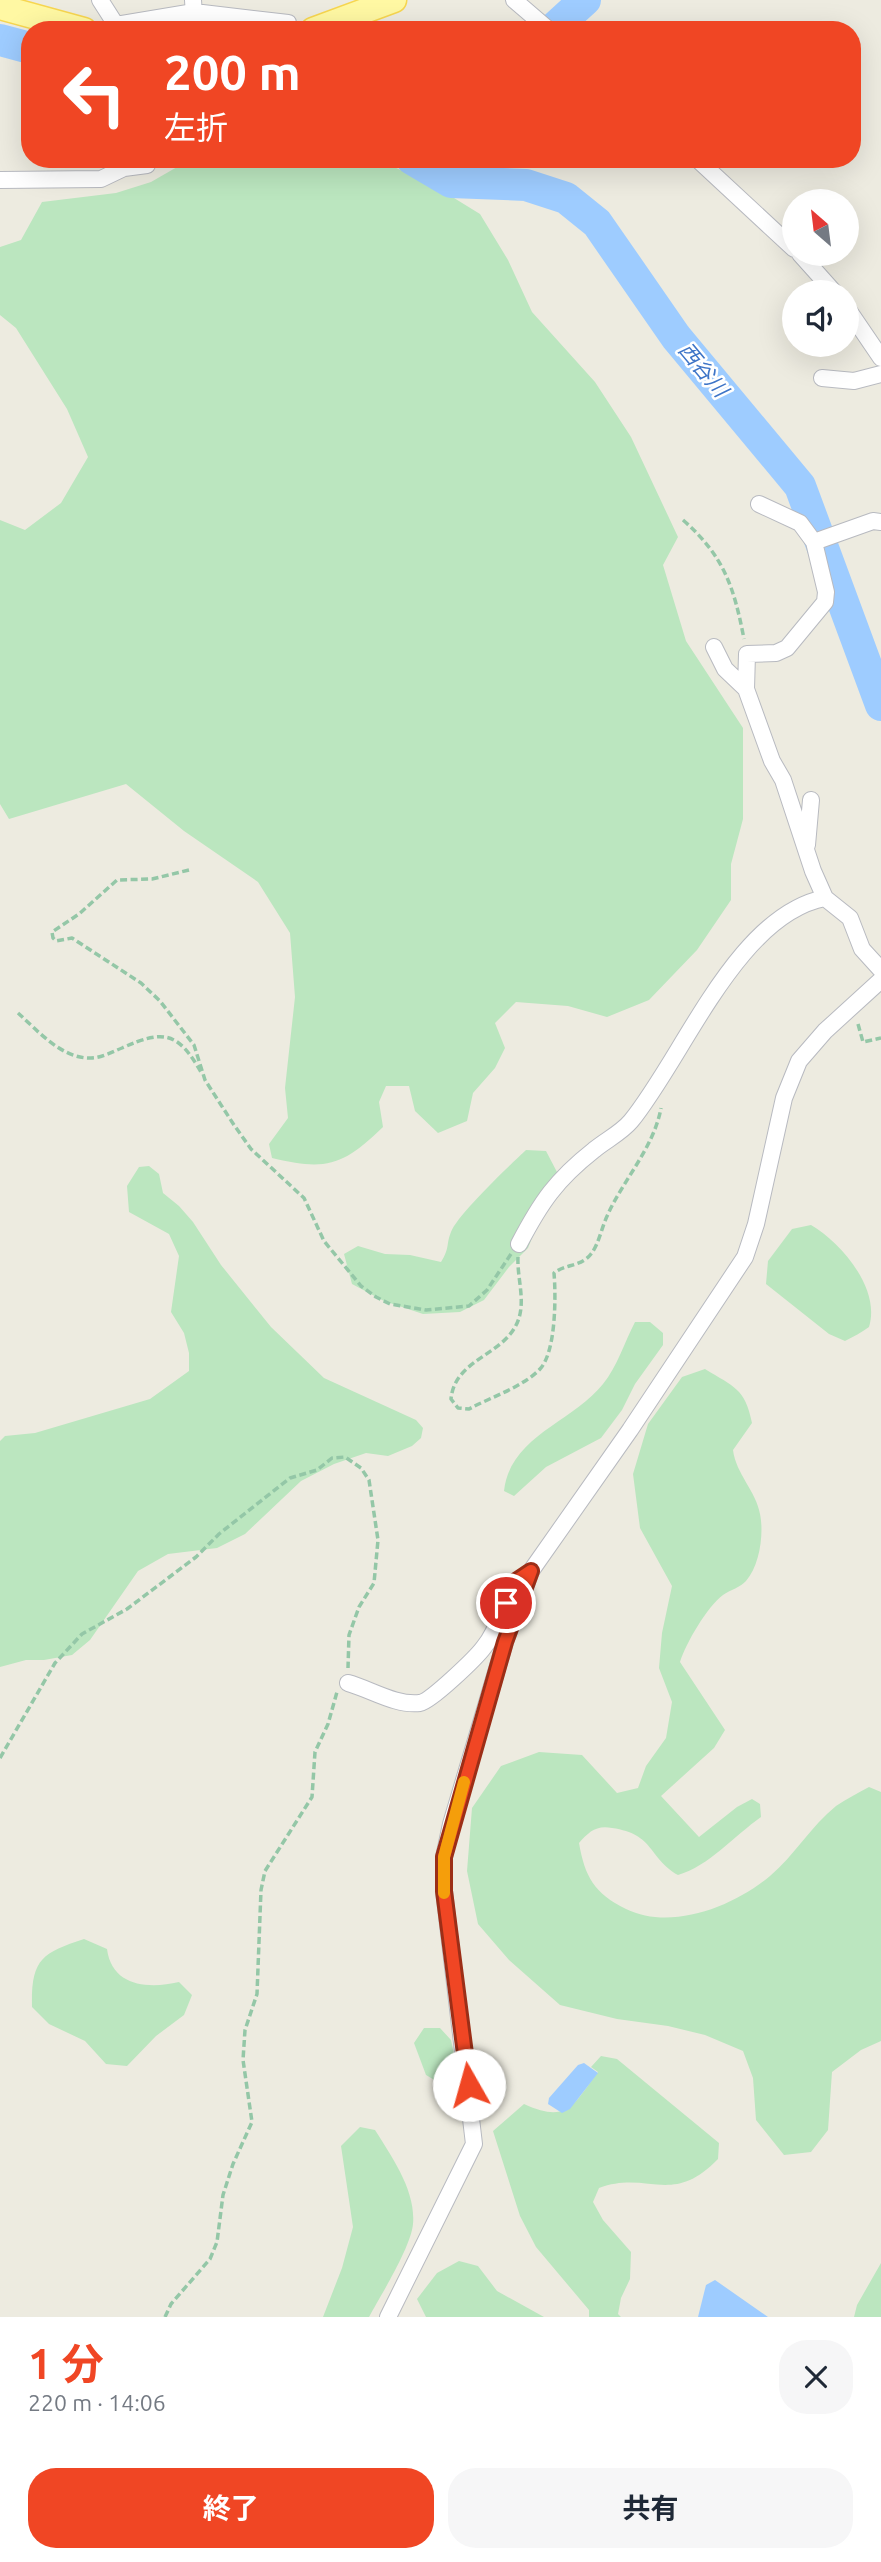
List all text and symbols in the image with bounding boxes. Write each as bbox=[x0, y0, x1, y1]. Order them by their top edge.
text: 200 m bbox=[164, 44, 301, 99]
icon: left bbox=[49, 49, 140, 140]
text: 左折 bbox=[164, 109, 228, 145]
north arrow bbox=[782, 189, 859, 266]
map controls bbox=[782, 189, 859, 357]
button: sound bbox=[782, 280, 859, 357]
water label: 西谷川 bbox=[674, 338, 734, 403]
pin bbox=[476, 1573, 536, 1633]
icon: arrive bbox=[487, 1584, 525, 1622]
position arrow bbox=[432, 2048, 506, 2122]
text: 1 分 bbox=[28, 2340, 104, 2387]
button: close bbox=[779, 2340, 853, 2414]
text: 220 m · 14:06 bbox=[28, 2390, 166, 2415]
button: 終了 bbox=[28, 2468, 434, 2548]
button: 共有 bbox=[448, 2468, 853, 2548]

